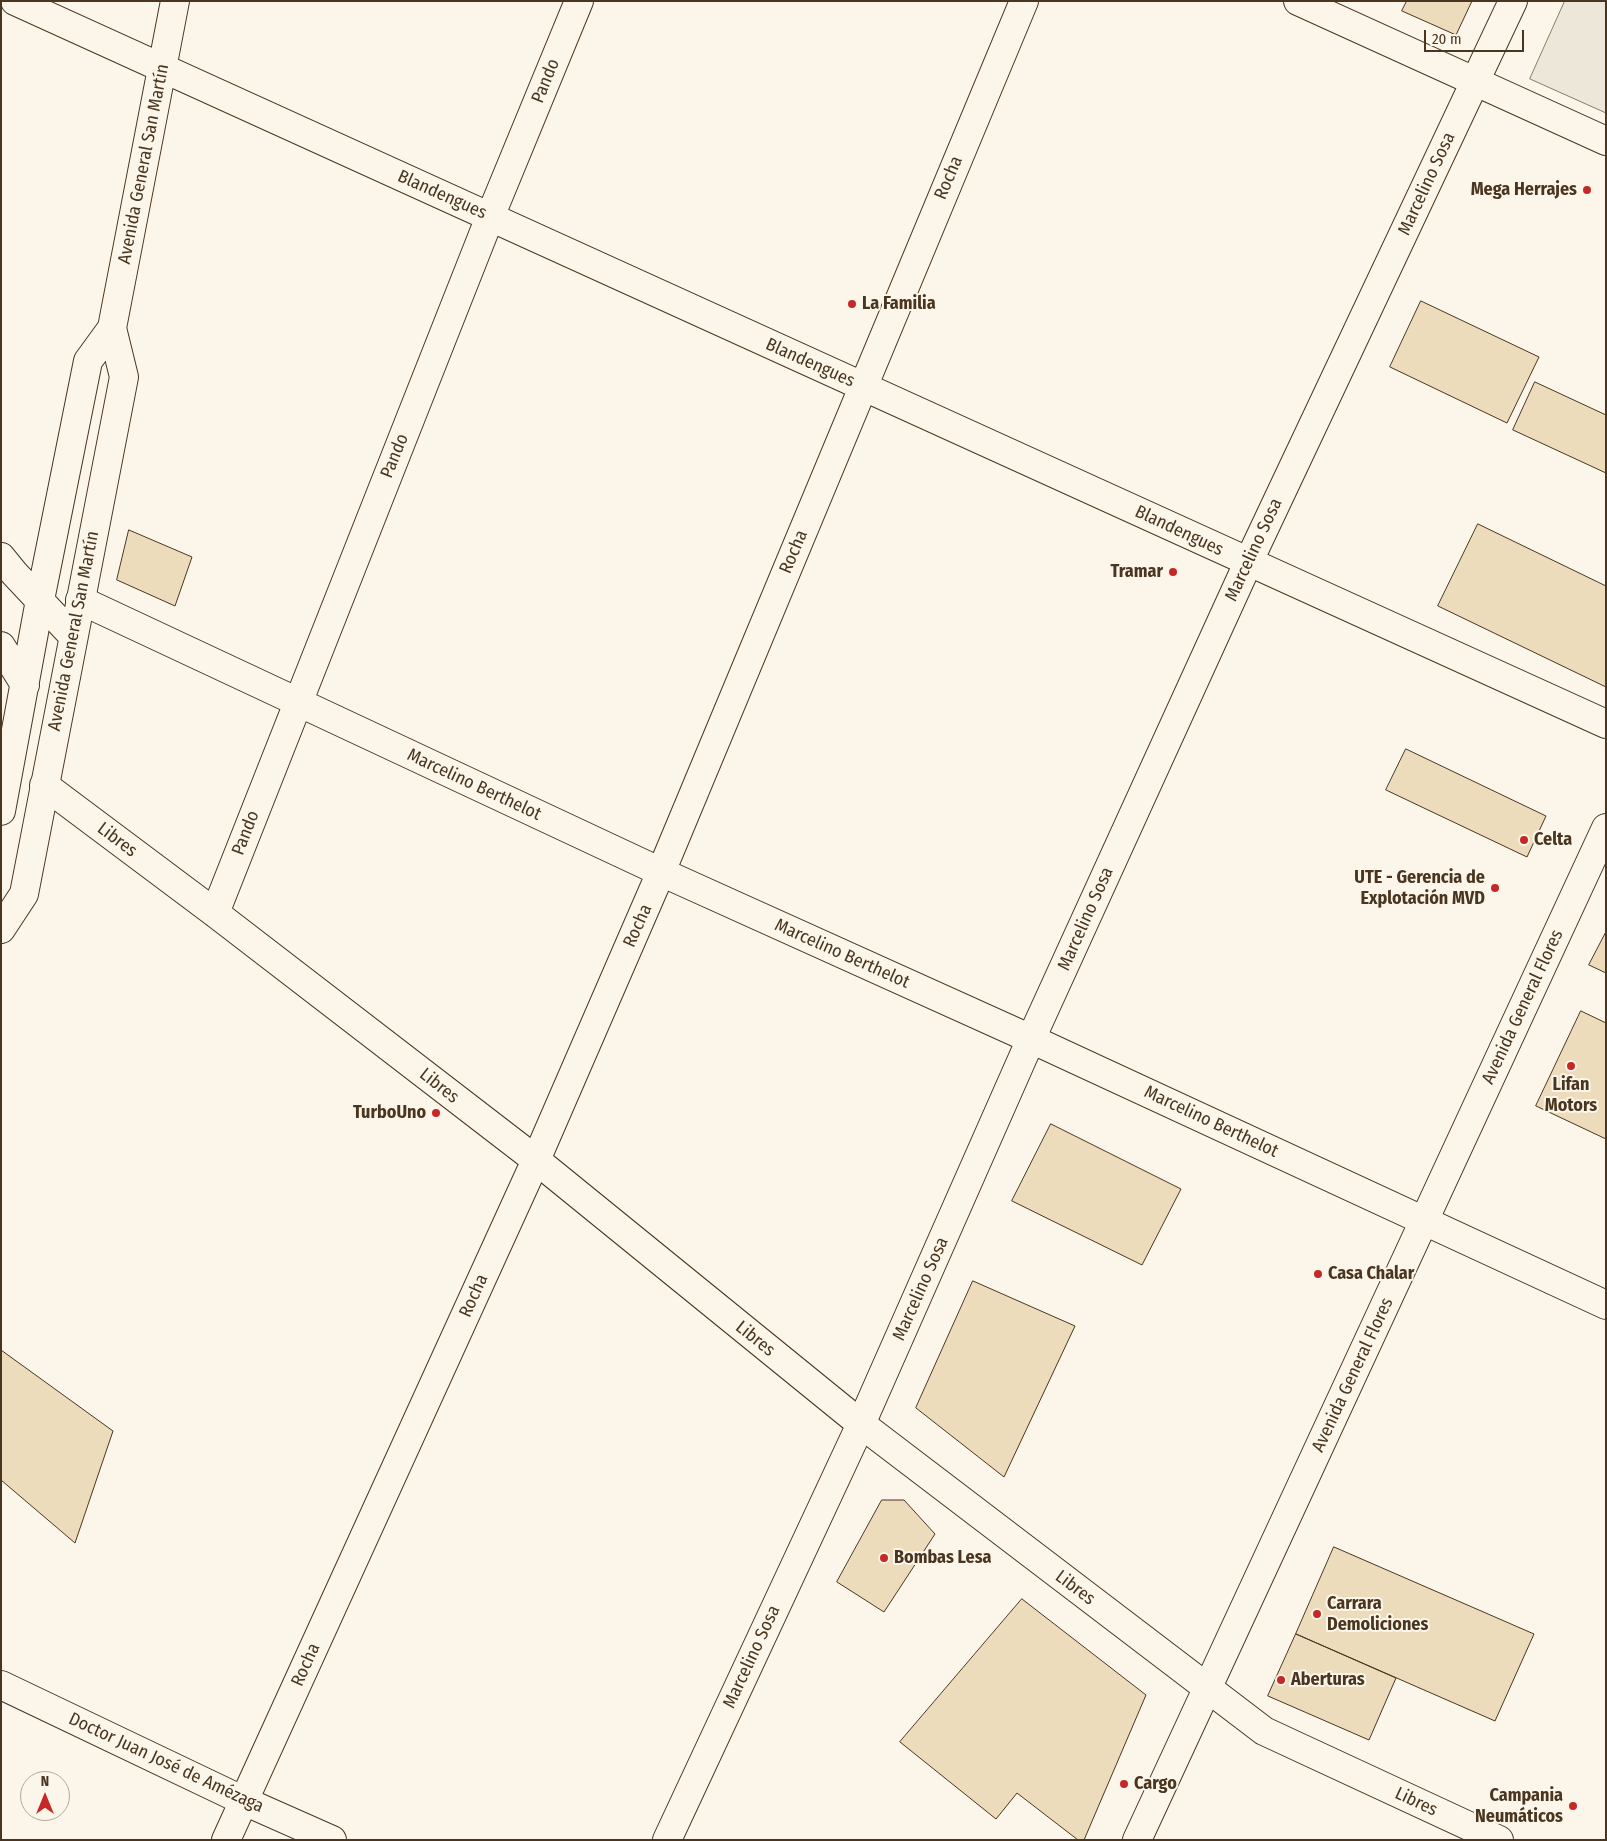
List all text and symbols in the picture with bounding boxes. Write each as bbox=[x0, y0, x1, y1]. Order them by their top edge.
scale bar bbox=[1427, 20, 1527, 52]
text: 20 m bbox=[1432, 30, 1462, 48]
street label: Pando bbox=[527, 56, 565, 106]
street label: Avenida General San Martín bbox=[114, 62, 174, 266]
street label: Marcelino Sosa bbox=[1394, 129, 1460, 239]
street label: Rocha bbox=[930, 153, 968, 203]
street label: Blandengues bbox=[394, 166, 490, 224]
place label: Mega Herrajes bbox=[1471, 179, 1577, 201]
marker: Mega Herrajes bbox=[1581, 184, 1593, 196]
place label: La Familia bbox=[862, 293, 936, 315]
marker: La Familia bbox=[846, 298, 858, 310]
street label: Blandengues bbox=[762, 334, 858, 392]
street label: Pando bbox=[376, 431, 414, 481]
street label: Marcelino Sosa bbox=[1221, 495, 1287, 605]
street label: Blandengues bbox=[1131, 501, 1227, 561]
street label: Rocha bbox=[775, 527, 813, 577]
street label: Avenida General San Martín bbox=[44, 529, 104, 733]
place label: Tramar bbox=[1110, 561, 1163, 583]
marker: Tramar bbox=[1167, 566, 1179, 578]
street label: Marcelino Berthelot bbox=[404, 744, 544, 826]
street label: Pando bbox=[228, 808, 264, 858]
street label: Libres bbox=[93, 818, 141, 862]
place label: Celta bbox=[1534, 829, 1572, 851]
marker: Celta bbox=[1518, 834, 1530, 846]
street label: Marcelino Sosa bbox=[1054, 864, 1118, 974]
place label: UTE - Gerencia de Explotación MVD bbox=[1354, 867, 1485, 910]
marker: UTE - Gerencia de Explotación MVD bbox=[1489, 882, 1501, 894]
street label: Rocha bbox=[619, 901, 657, 951]
street label: Marcelino Berthelot bbox=[771, 915, 913, 993]
street label: Avenida General Flores bbox=[1478, 926, 1568, 1088]
marker: Lifan Motors bbox=[1565, 1060, 1577, 1072]
street label: Libres bbox=[415, 1064, 463, 1108]
place label: Lifan Motors bbox=[1545, 1074, 1597, 1116]
street label: Marcelino Berthelot bbox=[1141, 1081, 1281, 1163]
place label: TurboUno bbox=[353, 1102, 426, 1124]
marker: TurboUno bbox=[430, 1107, 442, 1119]
street label: Marcelino Sosa bbox=[889, 1234, 953, 1344]
place label: Casa Chalar bbox=[1328, 1263, 1414, 1285]
marker: Casa Chalar bbox=[1312, 1268, 1324, 1280]
street label: Rocha bbox=[455, 1271, 493, 1321]
street label: Avenida General Flores bbox=[1308, 1294, 1398, 1456]
street label: Libres bbox=[731, 1317, 779, 1361]
place label: Bombas Lesa bbox=[894, 1547, 991, 1569]
marker: Bombas Lesa bbox=[878, 1552, 890, 1564]
street label: Libres bbox=[1051, 1566, 1099, 1610]
place label: Carrara Demoliciones bbox=[1327, 1593, 1428, 1636]
street label: Marcelino Sosa bbox=[719, 1602, 785, 1712]
marker: Carrara Demoliciones bbox=[1311, 1608, 1323, 1620]
street label: Rocha bbox=[287, 1640, 325, 1690]
place label: Aberturas bbox=[1291, 1669, 1365, 1691]
marker: Aberturas bbox=[1275, 1674, 1287, 1686]
street label: Doctor Juan José de Amézaga bbox=[65, 1708, 267, 1818]
north arrow bbox=[20, 1771, 70, 1821]
text: N bbox=[41, 1773, 49, 1790]
place label: Cargo bbox=[1134, 1773, 1177, 1795]
marker: Cargo bbox=[1118, 1778, 1130, 1790]
street label: Libres bbox=[1391, 1783, 1441, 1821]
place label: Campania Neumáticos bbox=[1475, 1785, 1563, 1828]
marker: Campania Neumáticos bbox=[1567, 1800, 1579, 1812]

